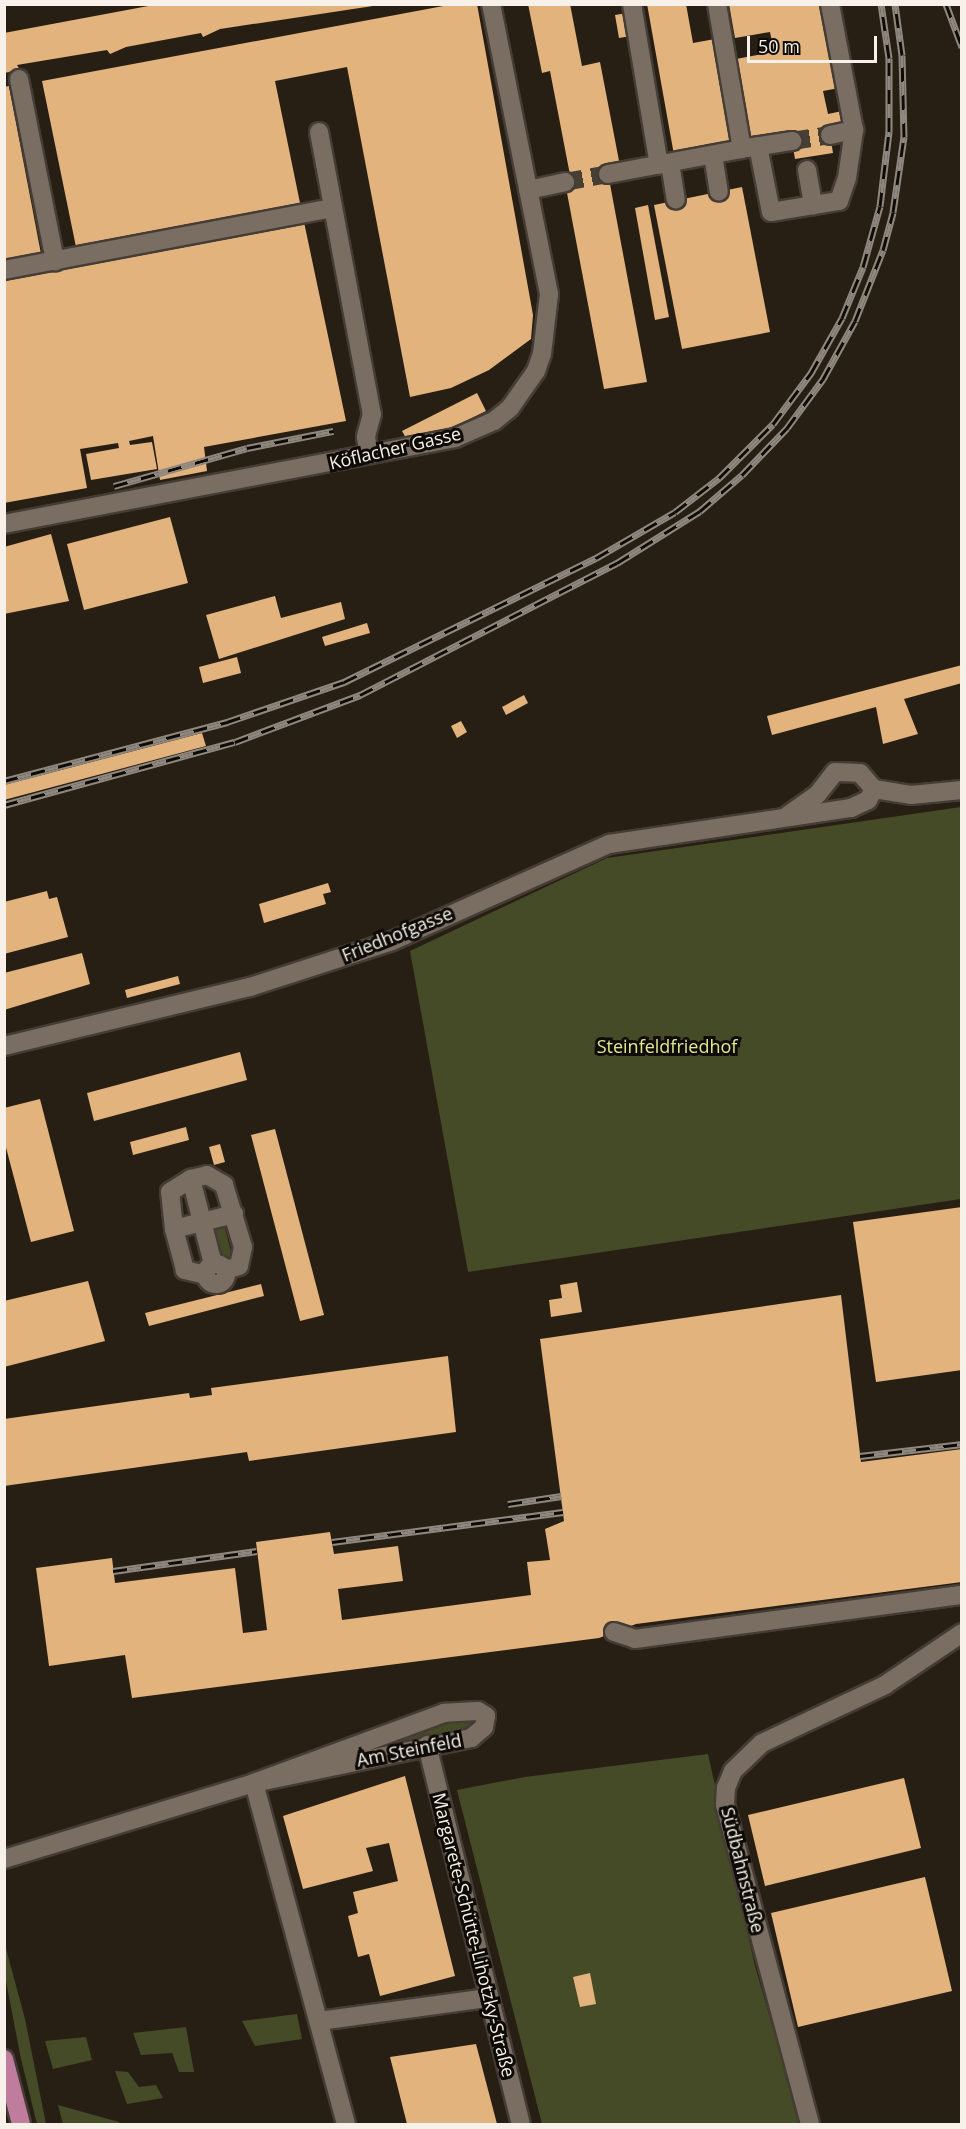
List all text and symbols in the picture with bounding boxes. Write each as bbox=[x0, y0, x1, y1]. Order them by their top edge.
scale bar bbox=[750, 24, 880, 62]
text: 50 m bbox=[758, 34, 800, 58]
street label: Köflacher Gasse bbox=[327, 422, 463, 474]
street label: Friedhofgasse bbox=[339, 902, 455, 966]
park label: Steinfeldfriedhof bbox=[597, 1035, 737, 1057]
street label: Am Steinfeld bbox=[355, 1729, 463, 1771]
street label: Margarete-Schütte-Lihotzky-Straße bbox=[428, 1791, 520, 2079]
street label: Südbahnstraße bbox=[717, 1805, 769, 1935]

